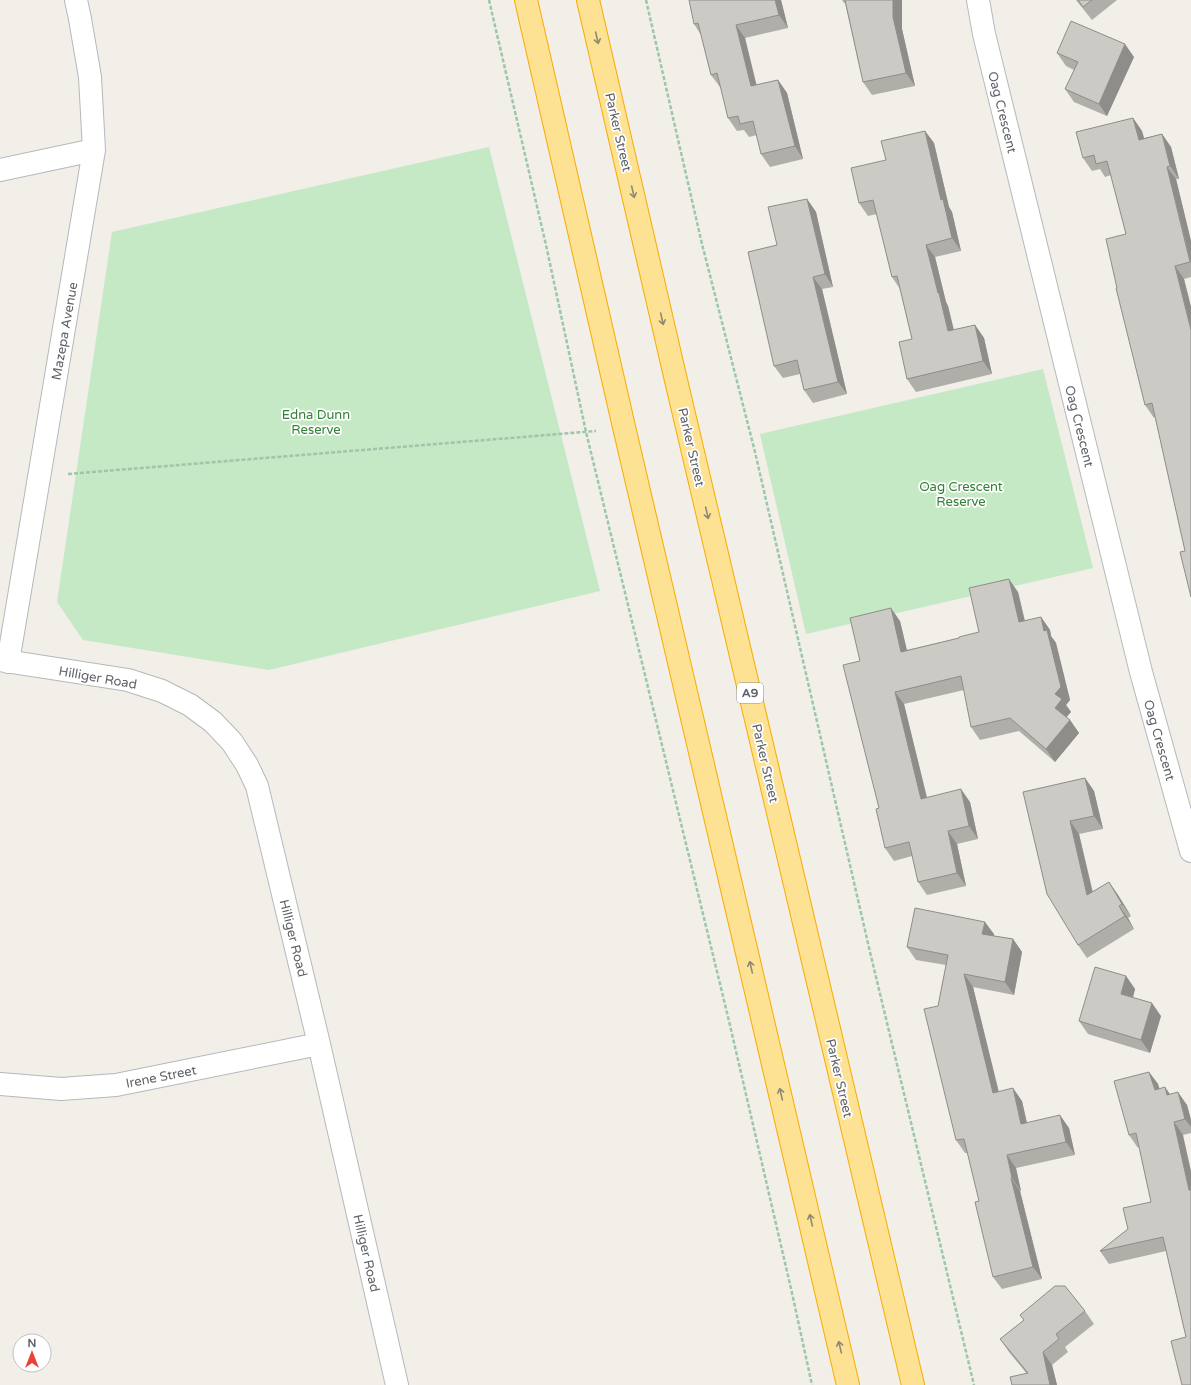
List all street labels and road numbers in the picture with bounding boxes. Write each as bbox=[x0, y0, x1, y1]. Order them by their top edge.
street label: Oag Crescent bbox=[984, 70, 1020, 155]
street label: Parker Street bbox=[601, 91, 635, 173]
street label: Mazepa Avenue bbox=[48, 281, 81, 381]
street label: Oag Crescent bbox=[1061, 384, 1097, 469]
street label: Parker Street bbox=[674, 406, 708, 488]
street label: Hilliger Road bbox=[57, 663, 138, 693]
road number: A9 bbox=[737, 683, 763, 703]
street label: Oag Crescent bbox=[1140, 698, 1178, 783]
street label: Parker Street bbox=[748, 722, 782, 804]
street label: Hilliger Road bbox=[276, 898, 310, 979]
street label: Parker Street bbox=[822, 1037, 856, 1119]
street label: Irene Street bbox=[125, 1062, 198, 1092]
street label: Hilliger Road bbox=[349, 1213, 383, 1294]

